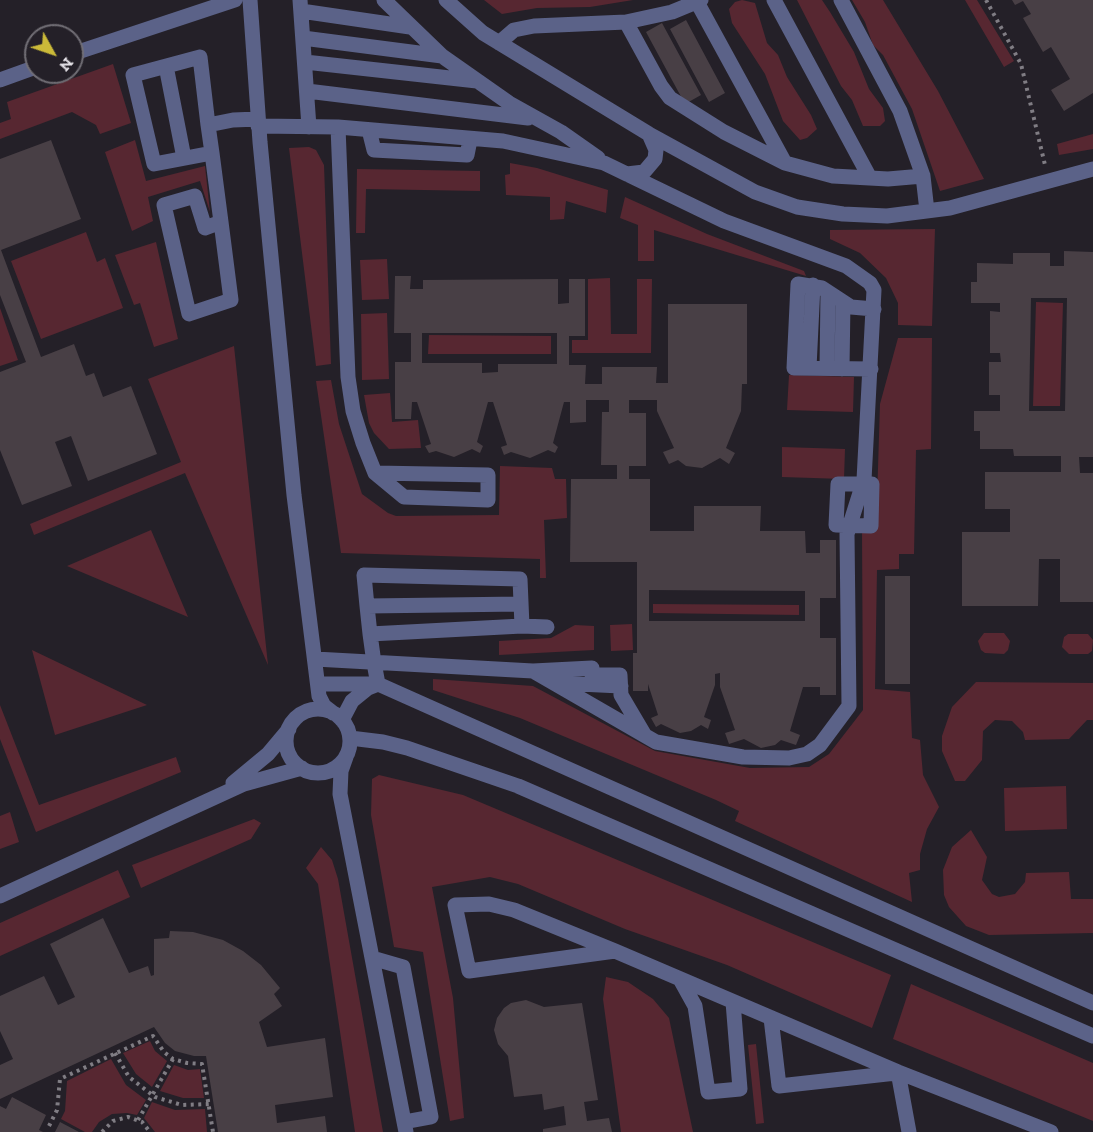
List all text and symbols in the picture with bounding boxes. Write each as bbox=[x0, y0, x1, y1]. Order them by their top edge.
north arrow bbox=[24, 24, 84, 84]
text: N bbox=[55, 54, 78, 75]

